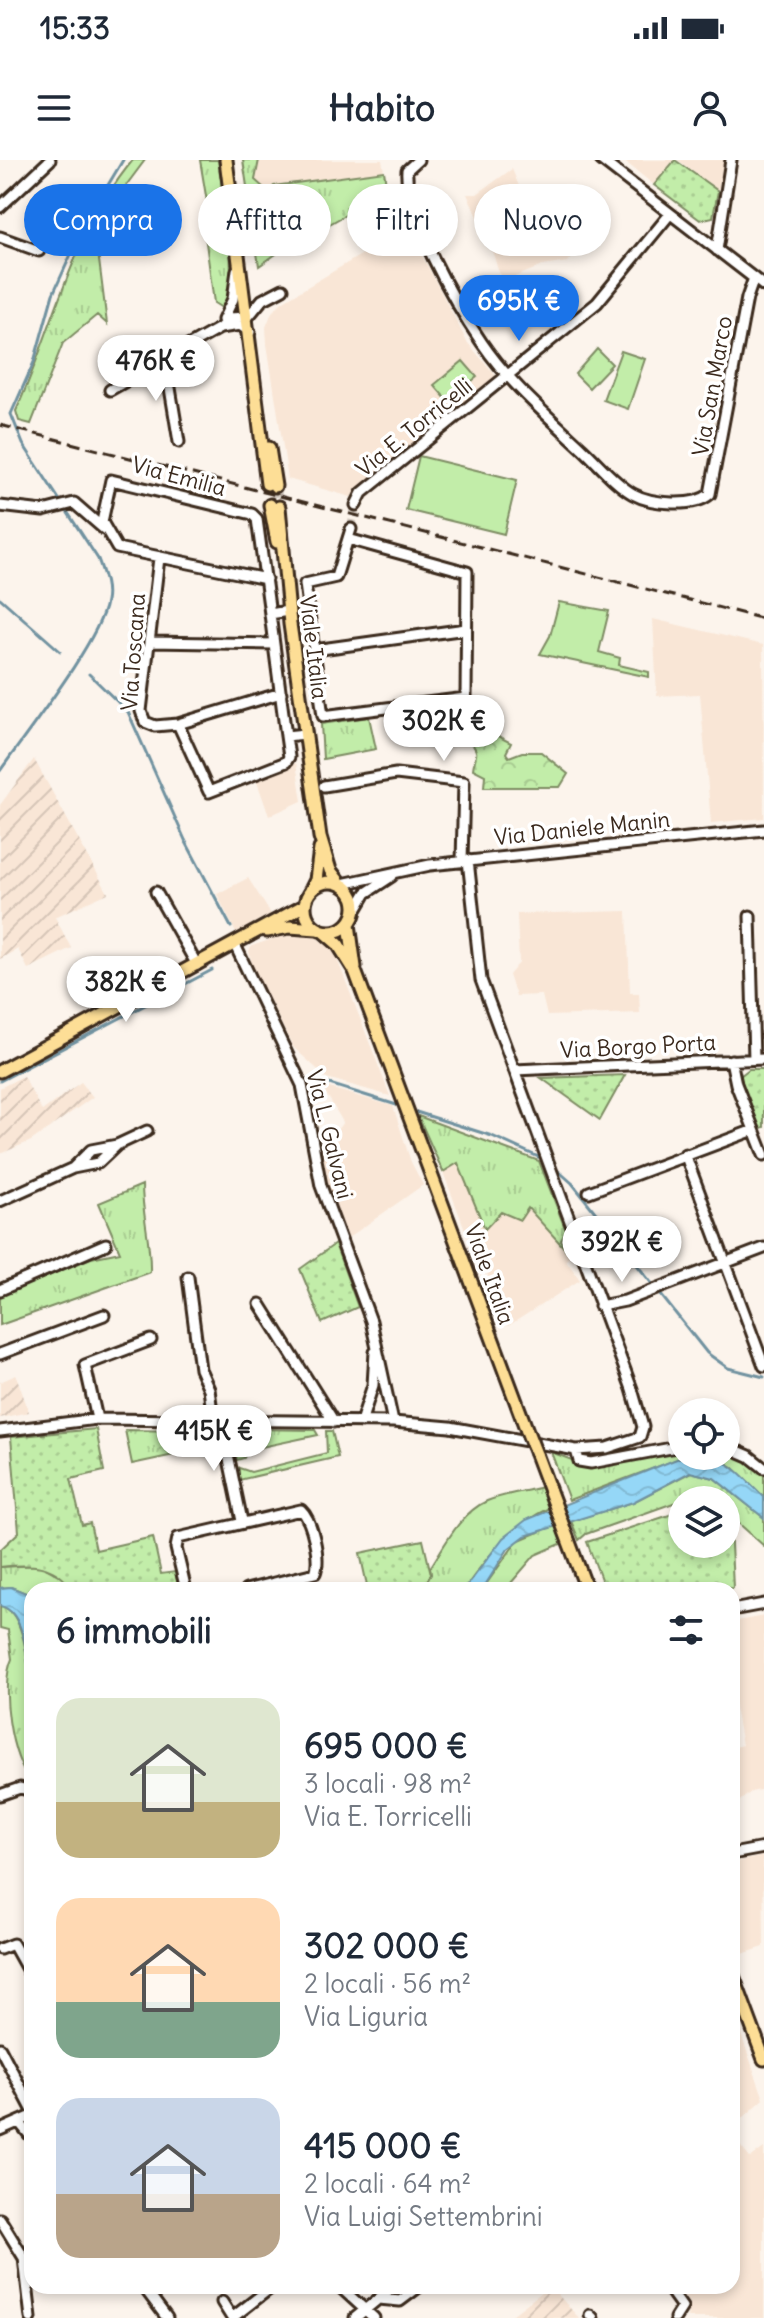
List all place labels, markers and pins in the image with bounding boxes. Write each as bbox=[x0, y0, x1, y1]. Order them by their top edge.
pin: 695K € bbox=[454, 275, 584, 343]
pin: 476K € bbox=[91, 335, 221, 403]
pin: 302K € bbox=[379, 695, 509, 763]
pin: 382K € bbox=[61, 956, 191, 1024]
pin: 392K € bbox=[557, 1216, 687, 1284]
pin: 415K € bbox=[149, 1405, 279, 1473]

